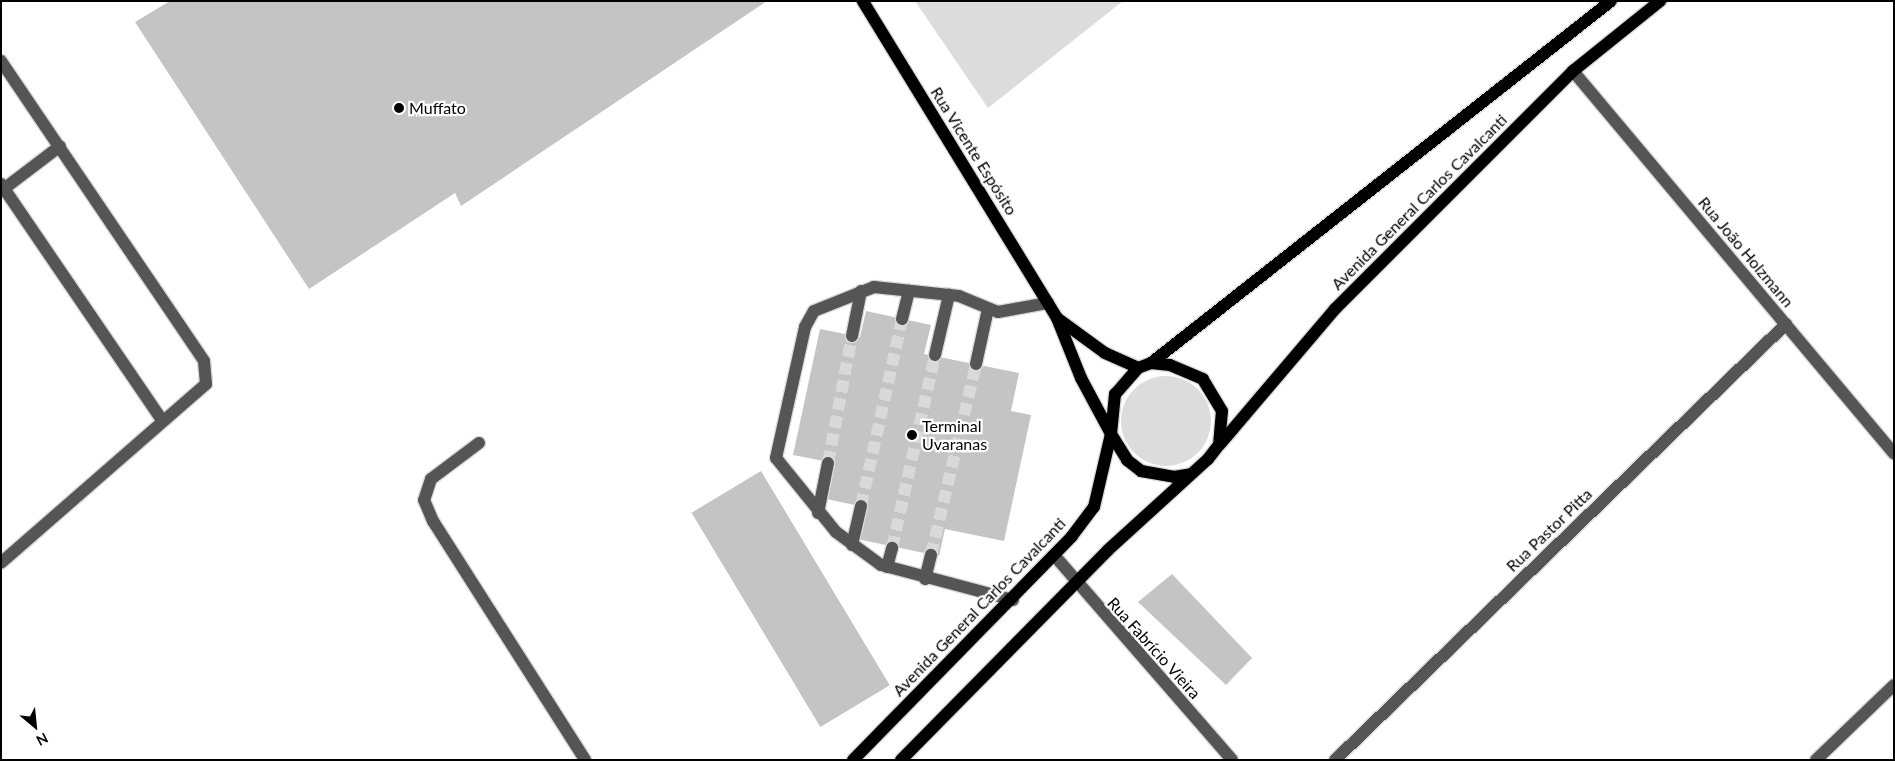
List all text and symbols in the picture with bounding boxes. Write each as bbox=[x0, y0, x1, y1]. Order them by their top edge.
street label: Rua Vicente Espósito bbox=[927, 83, 1021, 219]
place label: Muffato bbox=[409, 98, 466, 118]
marker: Muffato bbox=[393, 102, 405, 114]
street label: Avenida General Carlos Cavalcanti bbox=[1327, 110, 1511, 294]
street label: Rua João Holzmann bbox=[1694, 193, 1798, 311]
place label: Terminal Uvaranas bbox=[922, 416, 987, 454]
marker: Terminal Uvaranas bbox=[906, 429, 918, 441]
street label: Rua Pastor Pitta bbox=[1502, 484, 1596, 576]
street label: Avenida General Carlos Cavalcanti bbox=[889, 514, 1069, 700]
street label: Rua Fabrício Vieira bbox=[1103, 593, 1205, 703]
north arrow bbox=[10, 701, 60, 751]
text: N bbox=[34, 730, 51, 750]

